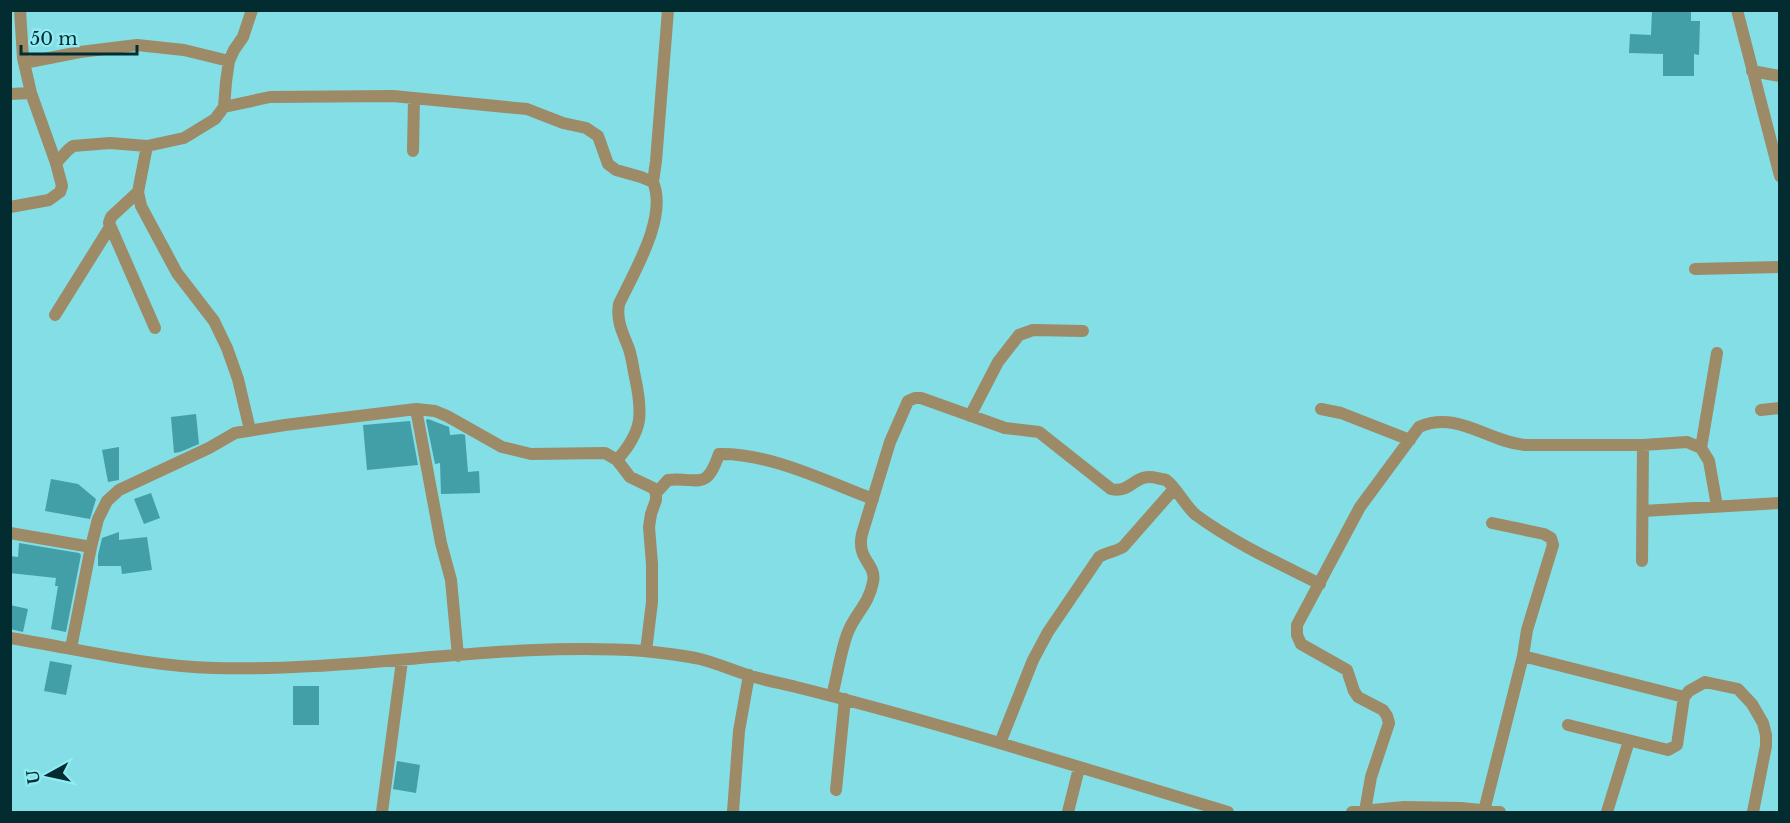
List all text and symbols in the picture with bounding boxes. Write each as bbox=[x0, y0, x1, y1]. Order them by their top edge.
scale bar bbox=[21, 18, 136, 56]
text: 50 m bbox=[30, 28, 78, 50]
north arrow bbox=[18, 745, 78, 805]
text: U bbox=[22, 769, 44, 785]

